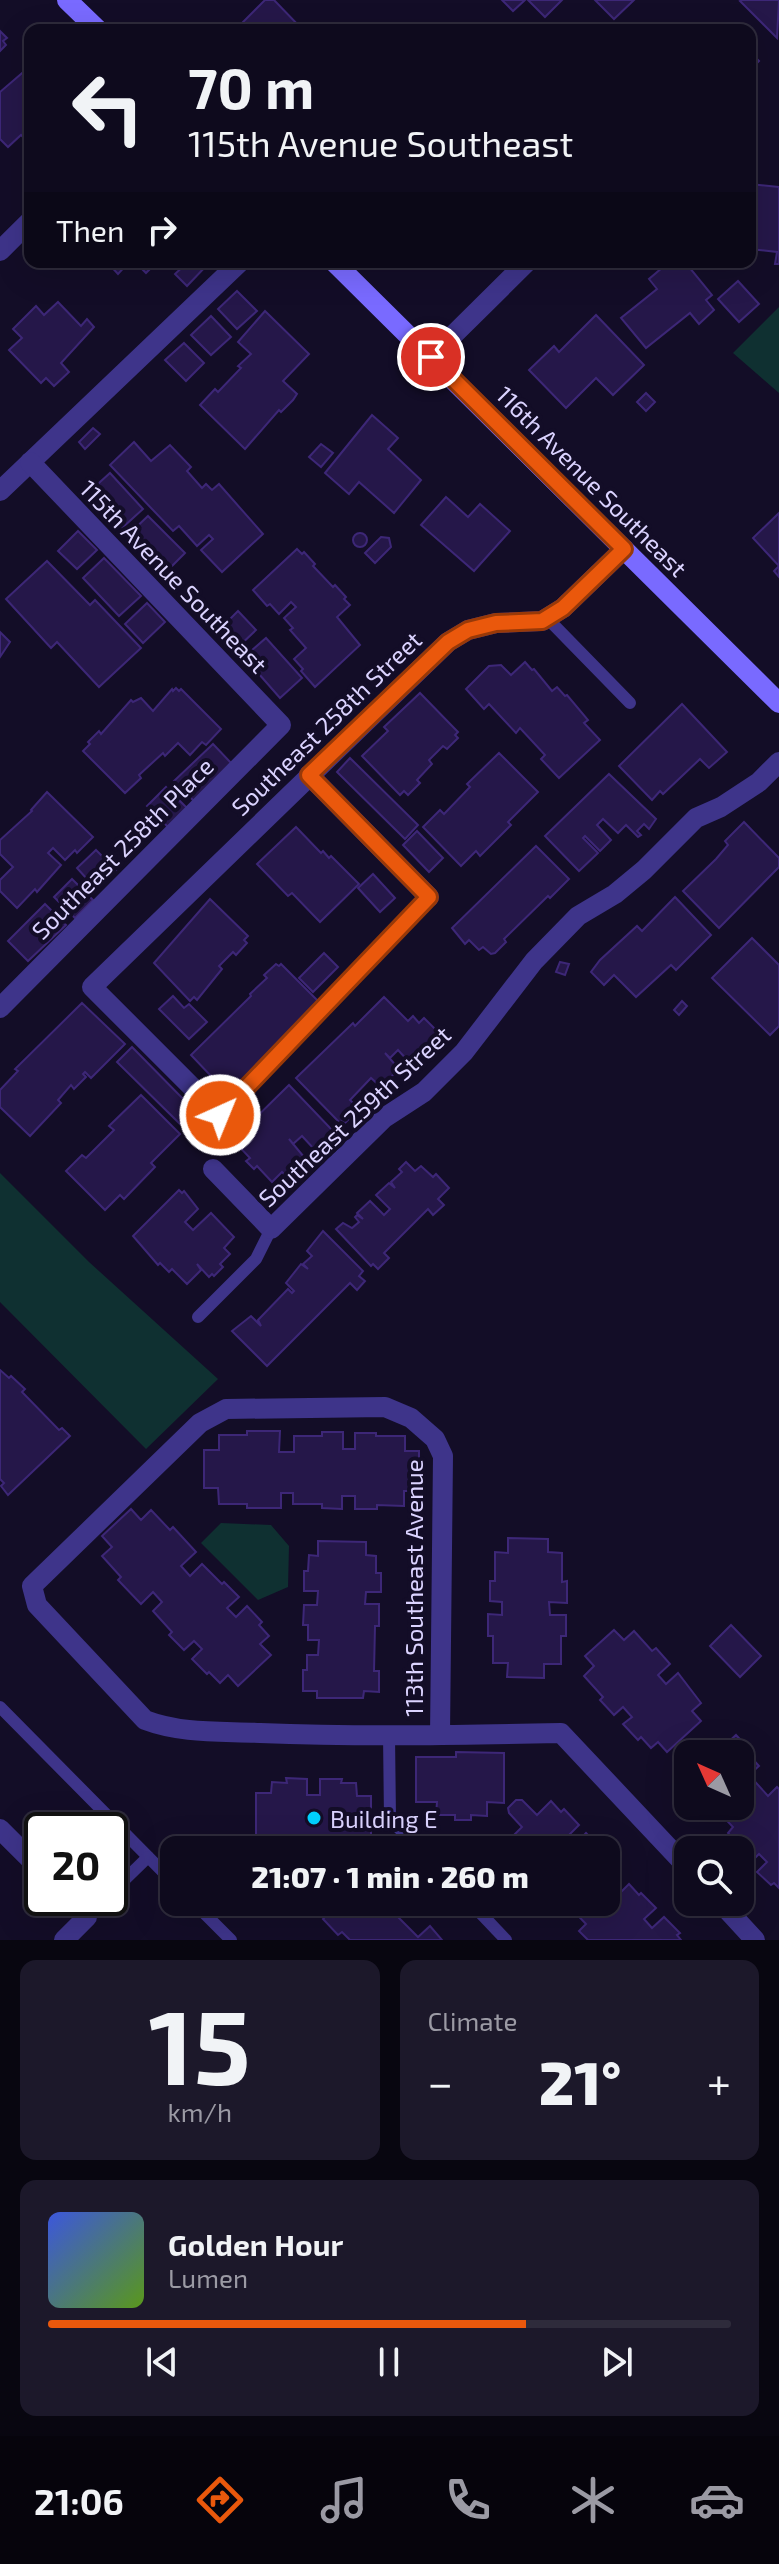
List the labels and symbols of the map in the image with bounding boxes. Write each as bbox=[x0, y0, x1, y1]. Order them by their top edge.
pin bbox=[397, 323, 465, 391]
street label: 116th Avenue Southeast bbox=[491, 380, 693, 582]
street label: 115th Avenue Southeast bbox=[74, 474, 274, 678]
street label: Southeast 258th Street bbox=[225, 625, 427, 821]
street label: Southeast 258th Place bbox=[25, 751, 219, 945]
street label: Southeast 259th Street bbox=[252, 1020, 456, 1212]
position arrow bbox=[178, 1073, 262, 1157]
street label: 113th Southeast Avenue bbox=[399, 1459, 428, 1717]
north arrow bbox=[674, 1740, 754, 1820]
place label: Building E bbox=[330, 1804, 437, 1833]
marker: Building E bbox=[305, 1809, 323, 1827]
speed limit sign: 20 bbox=[24, 1812, 128, 1916]

